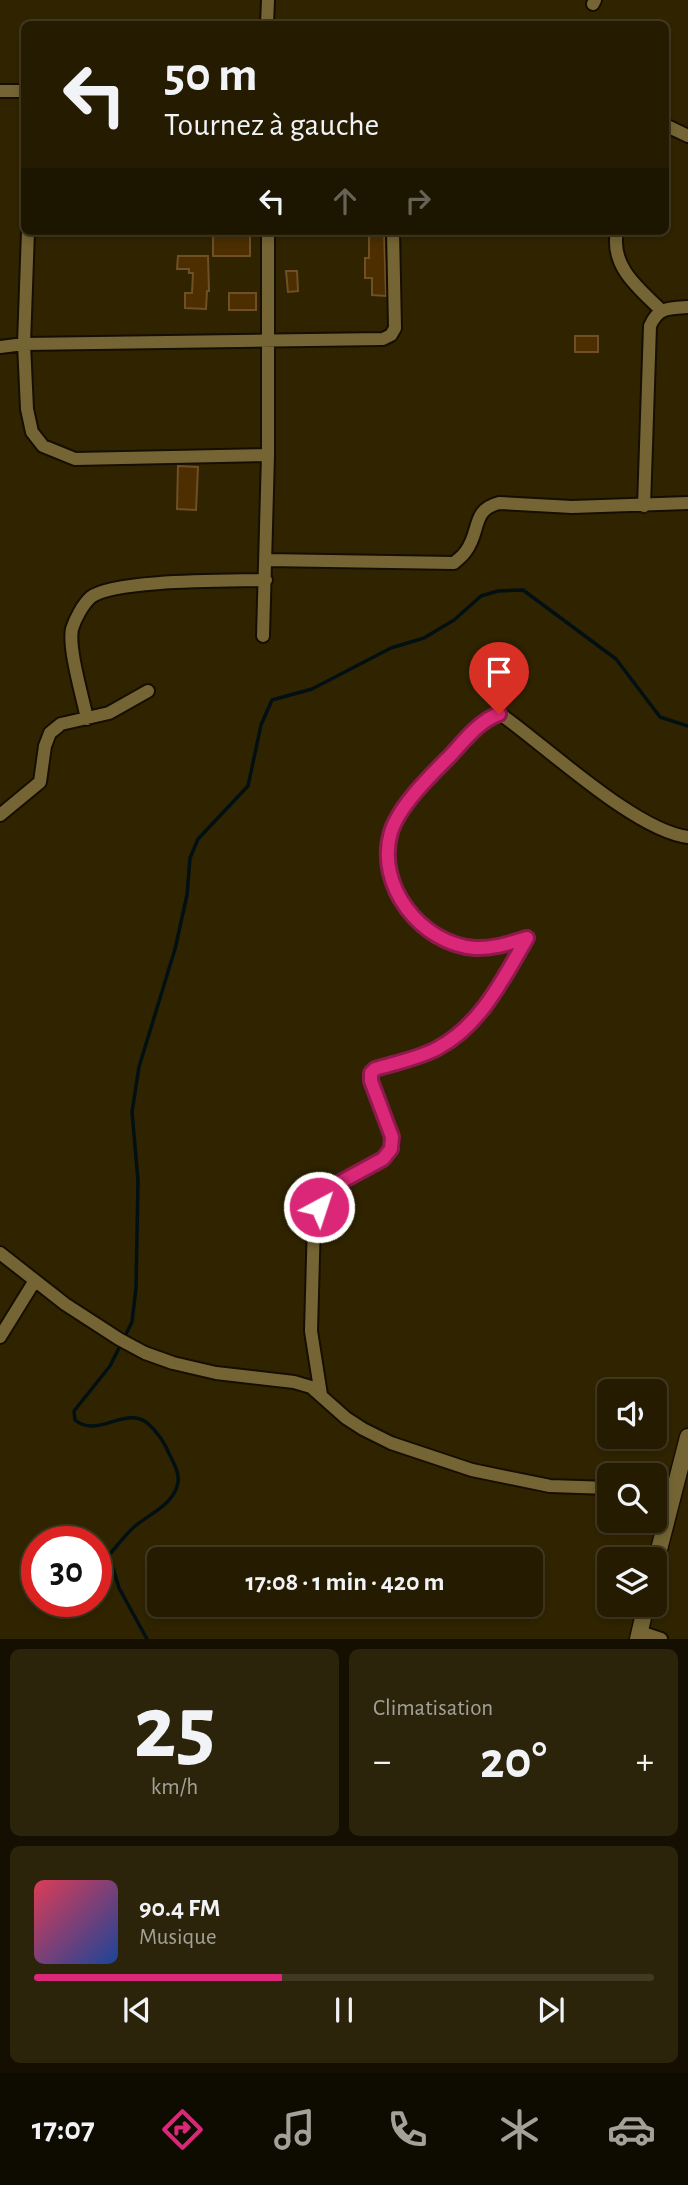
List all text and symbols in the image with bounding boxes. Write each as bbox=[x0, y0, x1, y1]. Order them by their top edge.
icon: left bbox=[49, 49, 140, 140]
text: 50 m bbox=[164, 51, 258, 100]
text: Tournez à gauche bbox=[164, 109, 379, 141]
icon: left bbox=[253, 182, 291, 220]
icon: ahead bbox=[326, 182, 364, 220]
icon: right bbox=[399, 182, 437, 220]
pin bbox=[469, 642, 529, 714]
icon: arrive bbox=[480, 653, 518, 691]
position arrow bbox=[282, 1170, 356, 1244]
map controls bbox=[597, 1379, 667, 1617]
button: sound bbox=[597, 1379, 667, 1449]
button: search bbox=[597, 1463, 667, 1533]
speed limit sign: 30 bbox=[21, 1526, 112, 1617]
button: layers bbox=[597, 1547, 667, 1617]
text: 17:08 · 1 min · 420 m bbox=[245, 1569, 445, 1595]
text: 25 bbox=[133, 1683, 216, 1774]
text: Climatisation bbox=[373, 1697, 493, 1720]
text: 20° bbox=[480, 1735, 547, 1787]
text: − bbox=[373, 1743, 391, 1781]
text: + bbox=[636, 1743, 654, 1781]
text: km/h bbox=[151, 1776, 198, 1799]
text: 90.4 FM bbox=[139, 1895, 220, 1921]
text: Musique bbox=[139, 1926, 217, 1949]
icon: previous bbox=[118, 1991, 156, 2029]
icon: pause bbox=[325, 1991, 363, 2029]
icon: next bbox=[532, 1991, 570, 2029]
icon: directions bbox=[158, 2105, 207, 2154]
icon: music bbox=[270, 2105, 319, 2154]
icon: phone bbox=[383, 2105, 432, 2154]
icon: climate bbox=[495, 2105, 544, 2154]
icon: car bbox=[607, 2105, 656, 2154]
text: 17:07 bbox=[32, 2113, 95, 2145]

